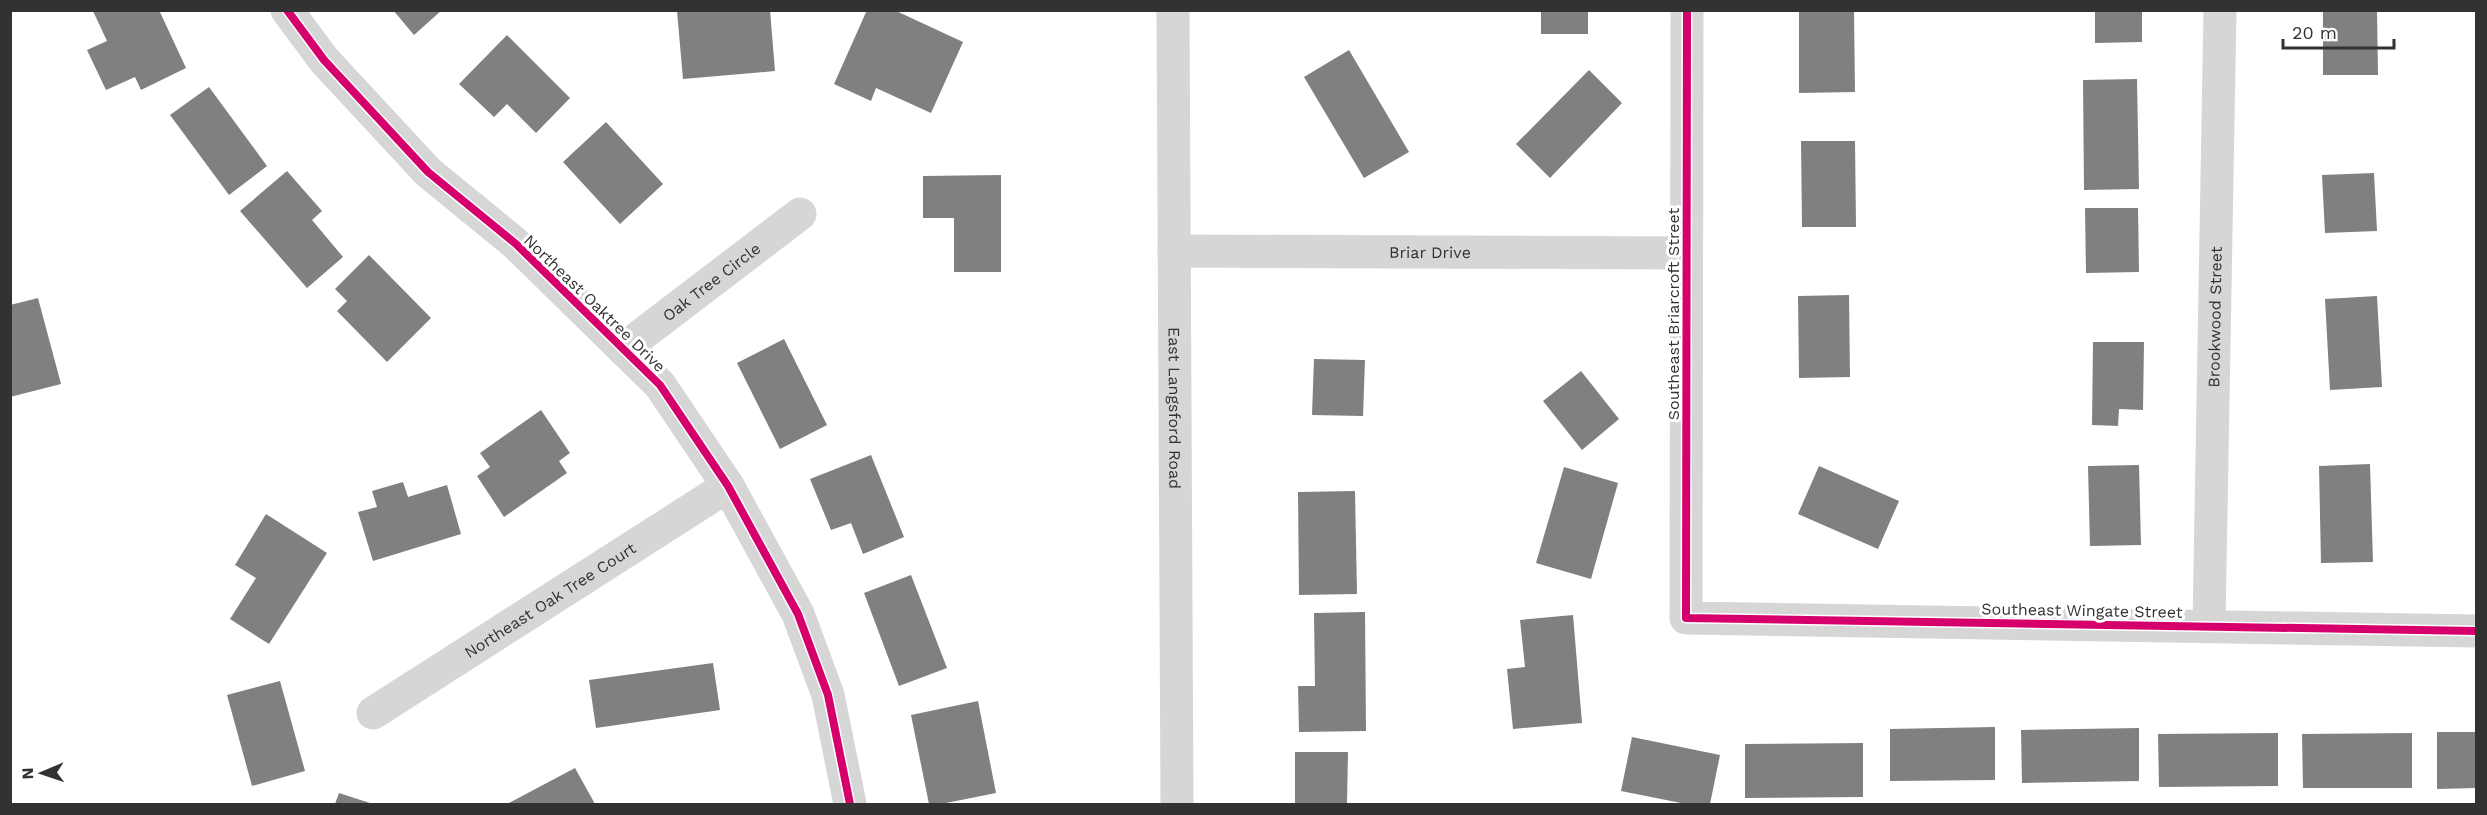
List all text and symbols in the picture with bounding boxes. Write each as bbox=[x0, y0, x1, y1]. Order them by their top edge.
scale bar bbox=[2283, 12, 2394, 50]
text: 20 m bbox=[2292, 22, 2337, 43]
street label: Southeast Briarcroft Street bbox=[1664, 208, 1683, 420]
street label: Northeast Oaktree Drive bbox=[520, 231, 669, 376]
street label: Oak Tree Circle bbox=[659, 239, 764, 325]
street label: Briar Drive bbox=[1389, 243, 1471, 262]
street label: Brookwood Street bbox=[2204, 246, 2226, 388]
street label: East Langsford Road bbox=[1165, 327, 1184, 489]
street label: Northeast Oak Tree Court bbox=[461, 538, 640, 662]
street label: Southeast Wingate Street bbox=[1981, 599, 2183, 622]
north arrow bbox=[12, 743, 72, 803]
text: N bbox=[18, 767, 37, 780]

